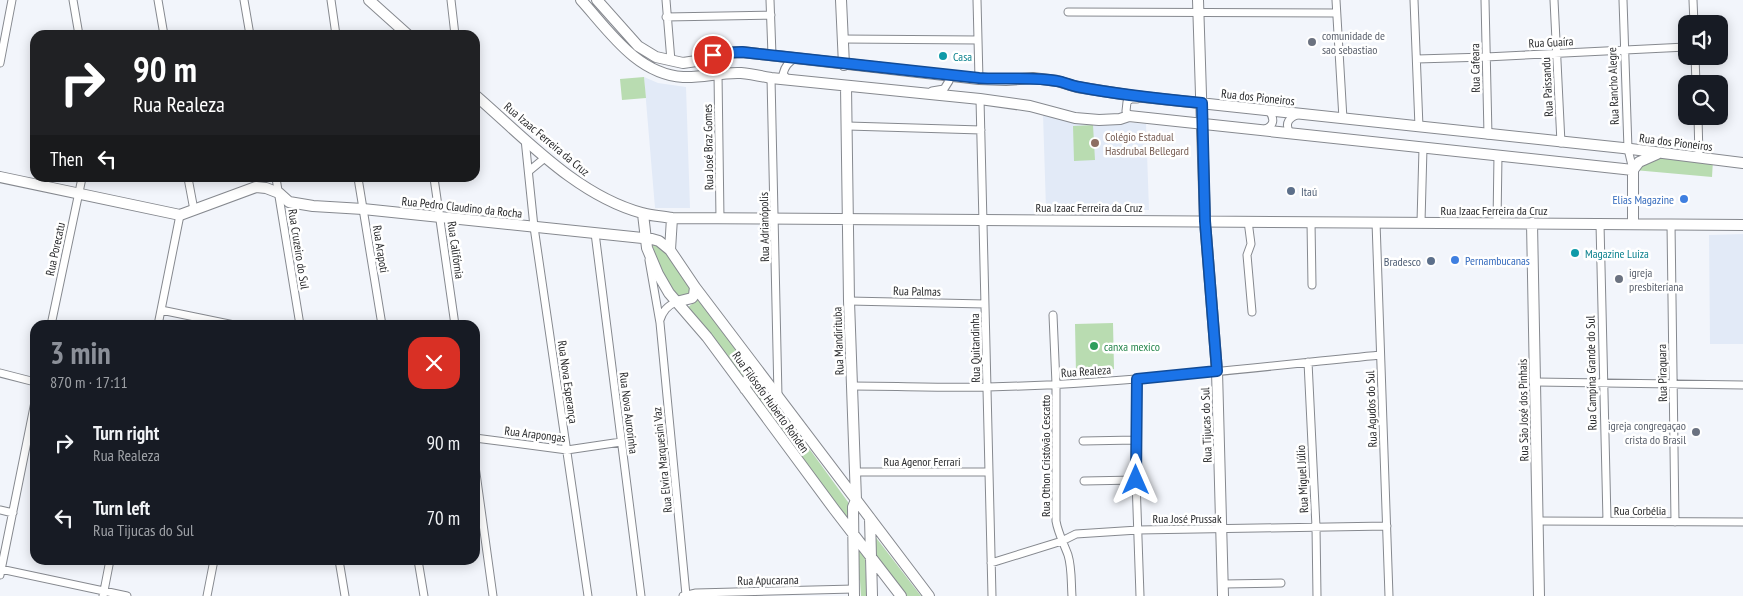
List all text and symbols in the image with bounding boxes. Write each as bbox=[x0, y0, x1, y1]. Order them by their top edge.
map controls bbox=[1678, 15, 1728, 125]
button: sound bbox=[1678, 15, 1728, 65]
place label: comunidade de sao sebastiao bbox=[1322, 28, 1385, 57]
street label: Rua Guaíra bbox=[1528, 33, 1574, 51]
pin bbox=[692, 34, 734, 76]
marker: comunidade de sao sebastiao bbox=[1306, 36, 1318, 48]
icon: arrive bbox=[699, 41, 727, 69]
street label: Rua Cafeara bbox=[1467, 43, 1483, 93]
text: 90 m bbox=[133, 46, 197, 92]
street label: Rua Rancho Alegre bbox=[1604, 47, 1622, 125]
place label: Casa bbox=[953, 49, 972, 64]
icon: right bbox=[50, 50, 115, 115]
marker: Casa bbox=[937, 50, 949, 62]
street label: Rua Paissandu bbox=[1538, 57, 1556, 117]
button: search bbox=[1678, 75, 1728, 125]
street label: Rua dos Pioneiros bbox=[1220, 86, 1296, 108]
text: Rua Realeza bbox=[133, 90, 225, 118]
street label: Rua Izaac Ferreira da Cruz bbox=[501, 99, 593, 179]
street label: Rua José Braz Gomes bbox=[700, 104, 716, 190]
place label: Colégio Estadual Hasdrubal Bellegard bbox=[1105, 129, 1189, 158]
street label: Rua dos Pioneiros bbox=[1638, 130, 1714, 154]
marker: Colégio Estadual Hasdrubal Bellegard bbox=[1089, 137, 1101, 149]
icon: left bbox=[93, 145, 121, 173]
text: Then bbox=[50, 147, 83, 171]
place label: Itaú bbox=[1301, 184, 1317, 199]
marker: Itaú bbox=[1285, 185, 1297, 197]
street label: Rua Adrianópolis bbox=[756, 192, 772, 262]
place label: Elias Magazine bbox=[1612, 192, 1674, 207]
street label: Rua Pedro Claudino da Rocha bbox=[401, 193, 523, 221]
marker: Elias Magazine bbox=[1678, 193, 1690, 205]
street label: Rua Izaac Ferreira da Cruz bbox=[1036, 200, 1143, 215]
street label: Rua Izaac Ferreira da Cruz bbox=[1441, 203, 1548, 218]
street label: Rua Cruzeiro do Sul bbox=[285, 208, 313, 290]
street label: Rua Califórnia bbox=[445, 220, 467, 280]
street label: Rua Porecatu bbox=[42, 221, 68, 277]
street label: Rua Arapoti bbox=[370, 224, 392, 274]
place label: Magazine Luiza bbox=[1585, 246, 1649, 261]
marker: Magazine Luiza bbox=[1569, 247, 1581, 259]
place label: Pernambucanas bbox=[1465, 253, 1530, 268]
place label: Bradesco bbox=[1384, 254, 1421, 269]
marker: Pernambucanas bbox=[1449, 254, 1461, 266]
marker: Bradesco bbox=[1425, 255, 1437, 267]
place label: igreja presbiteriana bbox=[1629, 265, 1683, 294]
marker: igreja presbiteriana bbox=[1613, 273, 1625, 285]
street label: Rua Palmas bbox=[893, 283, 941, 299]
street label: Rua Mandirituba bbox=[829, 306, 847, 375]
street label: Rua Quitandinha bbox=[967, 313, 983, 383]
street label: Rua Campina Grande do Sul bbox=[1582, 315, 1600, 430]
text: 3 min bbox=[50, 333, 111, 372]
button: close bbox=[408, 337, 460, 389]
place label: canxa mexico bbox=[1104, 339, 1160, 354]
street label: Rua Nova Esperança bbox=[555, 340, 581, 425]
marker: canxa mexico bbox=[1088, 340, 1100, 352]
street label: Rua Piraquara bbox=[1654, 344, 1670, 402]
street label: Rua Filósofo Huberto Rohden bbox=[729, 349, 813, 455]
street label: Rua São José dos Pinhais bbox=[1515, 359, 1531, 461]
street label: Rua Realeza bbox=[1060, 362, 1112, 380]
street label: Rua Agudos do Sul bbox=[1362, 370, 1380, 448]
street label: Rua Nova Aurorinha bbox=[617, 371, 641, 455]
text: 870 m · 17:11 bbox=[50, 372, 128, 392]
street label: Rua Tijucas do Sul bbox=[1197, 387, 1215, 463]
street label: Rua Othon Cristóvão Cescatto bbox=[1038, 395, 1053, 517]
street label: Rua Elvira Marquesini Vaz bbox=[649, 406, 675, 514]
place label: igreja congregaçao crista do Brasil bbox=[1608, 418, 1686, 447]
text: Turn right bbox=[93, 421, 159, 445]
street label: Rua Arapongas bbox=[504, 423, 566, 445]
marker: igreja congregaçao crista do Brasil bbox=[1690, 426, 1702, 438]
icon: right bbox=[50, 429, 78, 457]
text: 90 m bbox=[427, 431, 460, 455]
text: Rua Realeza bbox=[93, 445, 160, 465]
street label: Rua Miguel Júlio bbox=[1293, 445, 1311, 513]
position arrow bbox=[1109, 453, 1161, 505]
street label: Rua Agenor Ferrari bbox=[883, 454, 961, 469]
text: Turn left bbox=[93, 496, 150, 520]
street label: Rua Corbélia bbox=[1614, 503, 1666, 518]
icon: left bbox=[50, 504, 78, 532]
text: 70 m bbox=[427, 506, 460, 530]
street label: Rua José Prussak bbox=[1152, 511, 1222, 526]
text: Rua Tijucas do Sul bbox=[93, 520, 194, 540]
street label: Rua Apucarana bbox=[737, 572, 799, 588]

